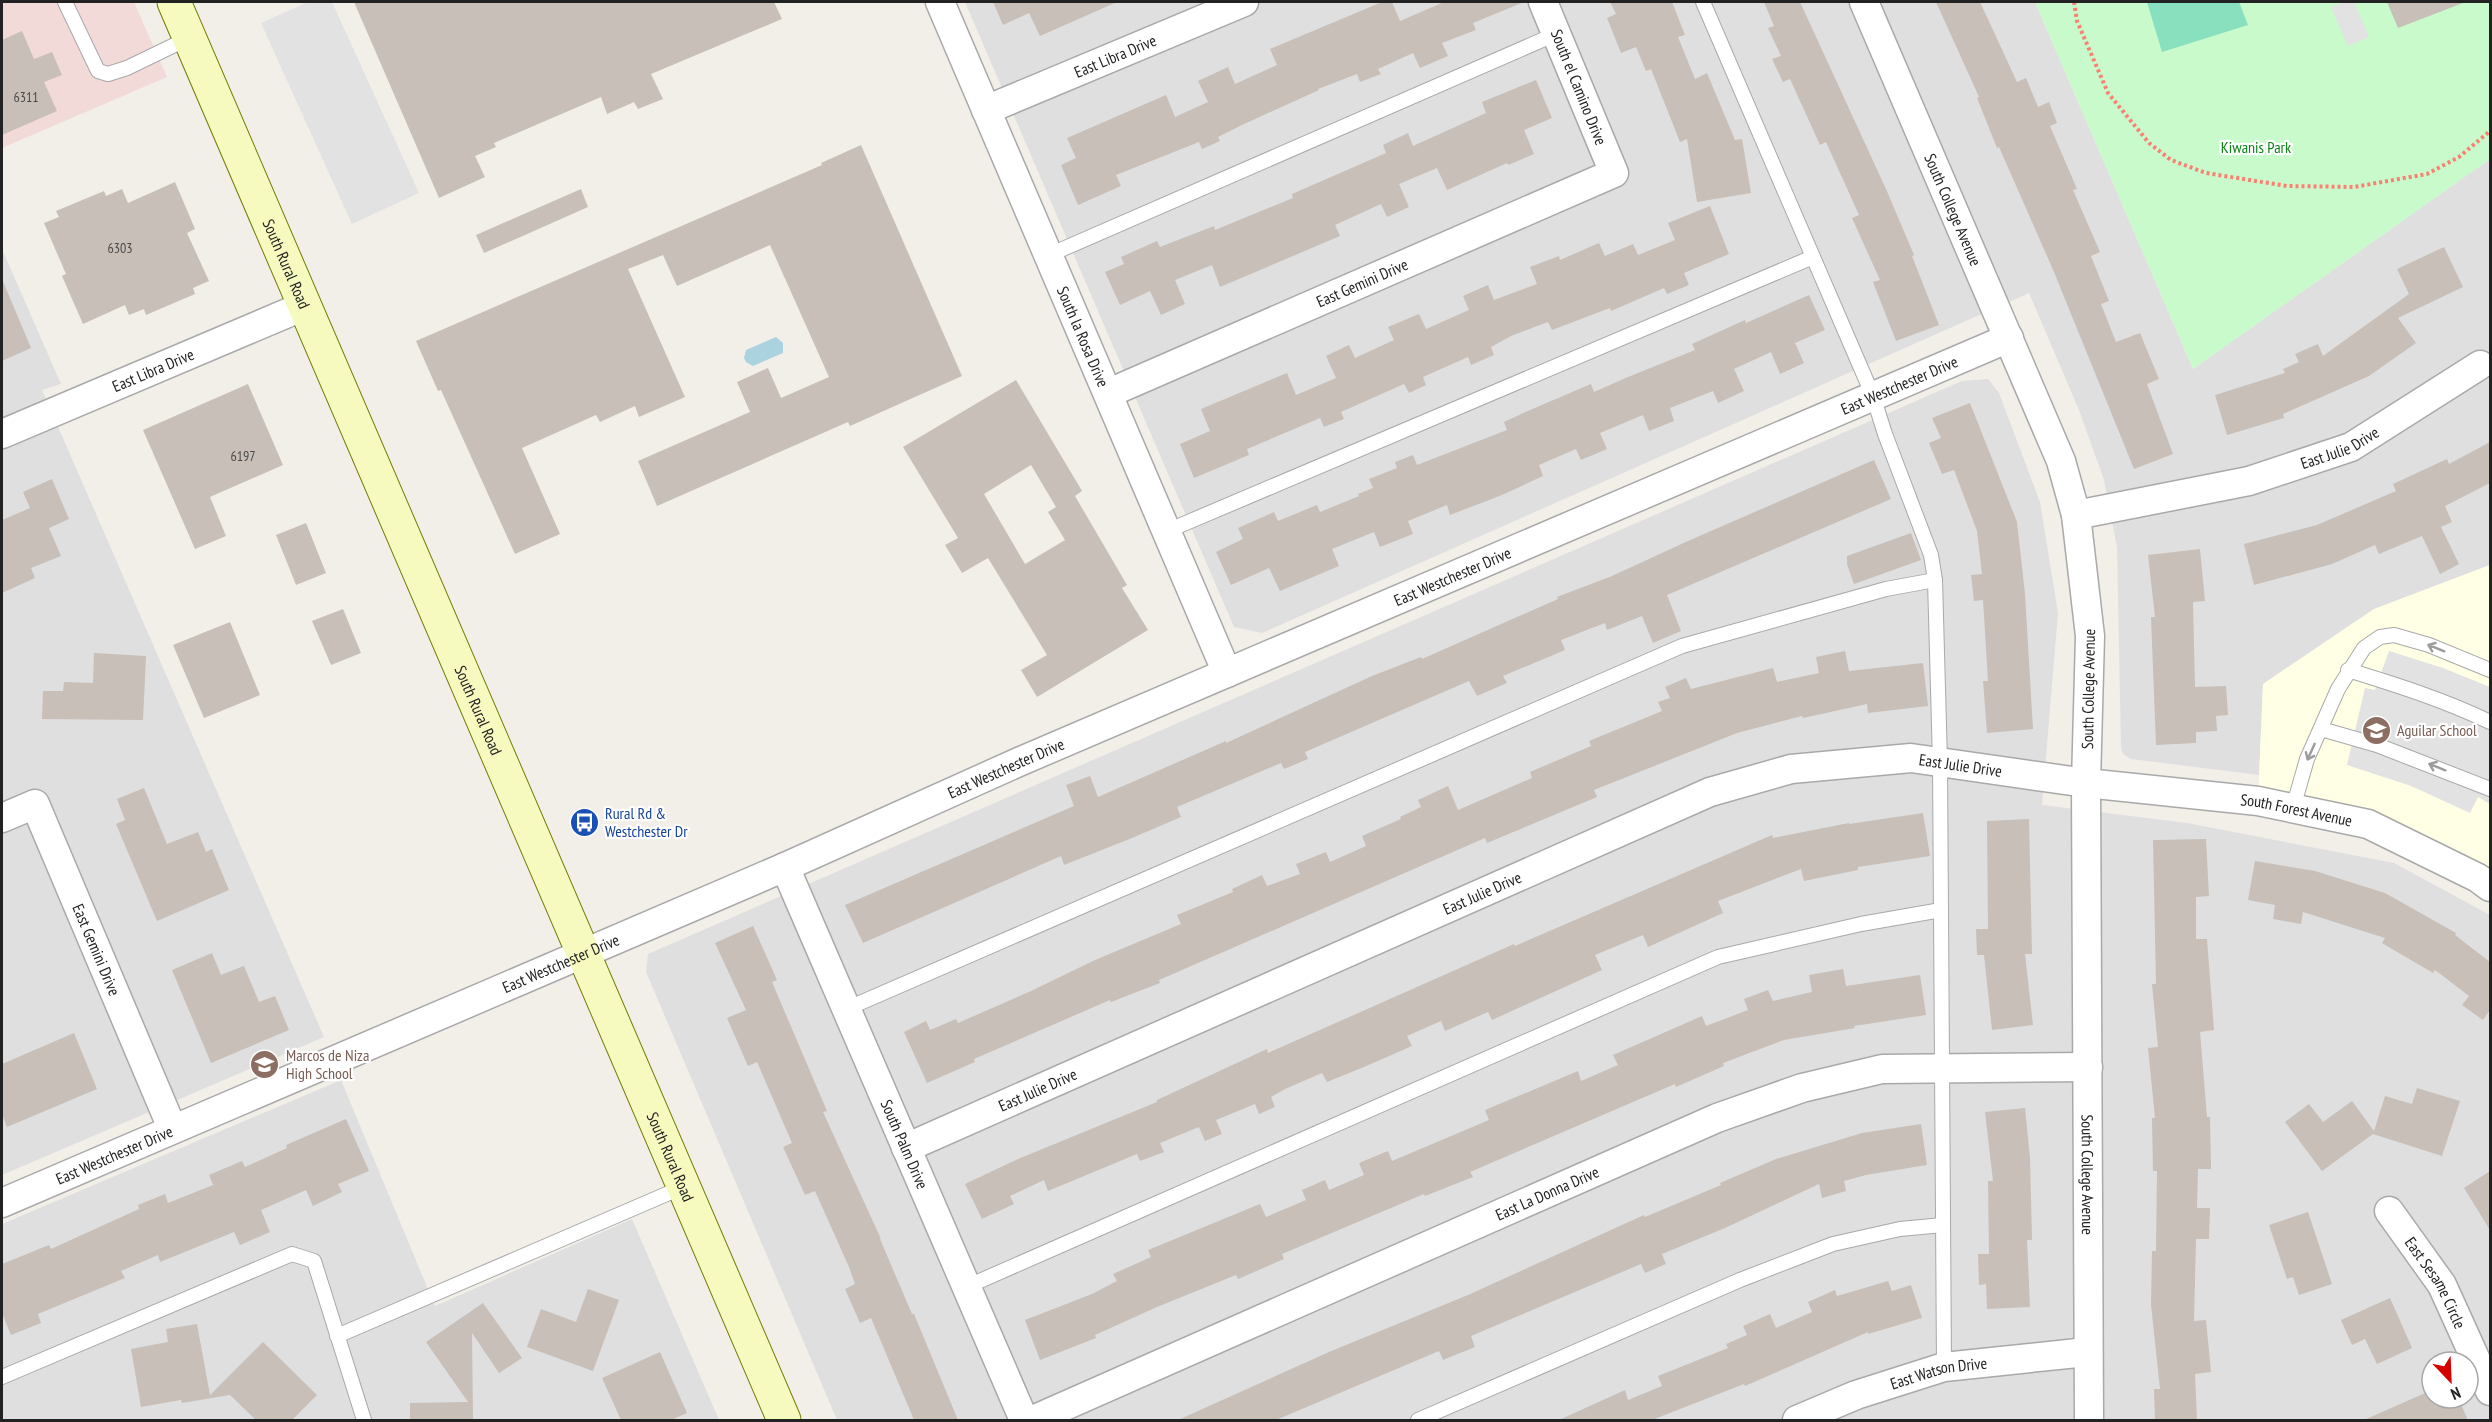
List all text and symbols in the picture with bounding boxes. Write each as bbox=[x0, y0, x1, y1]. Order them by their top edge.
street label: South el Camino Drive bbox=[1547, 26, 1611, 148]
street label: East Libra Drive bbox=[1071, 30, 1159, 82]
house number: 6311 bbox=[13, 88, 39, 106]
park label: Kiwanis Park bbox=[2221, 137, 2292, 157]
street label: South College Avenue bbox=[1920, 150, 1986, 269]
street label: South Rural Road bbox=[259, 216, 315, 312]
house number: 6303 bbox=[107, 239, 133, 257]
street label: East Gemini Drive bbox=[1313, 254, 1411, 311]
street label: South la Rosa Drive bbox=[1053, 283, 1113, 390]
street label: East Libra Drive bbox=[109, 344, 197, 396]
street label: East Westchester Drive bbox=[1838, 351, 1961, 419]
street label: East Julie Drive bbox=[2298, 422, 2383, 473]
house number: 6197 bbox=[230, 447, 256, 465]
street label: East Westchester Drive bbox=[1391, 542, 1514, 610]
street label: South College Avenue bbox=[2077, 629, 2099, 749]
one-way arrow bbox=[2428, 642, 2446, 653]
street label: South Rural Road bbox=[451, 662, 507, 758]
school or university icon: Aguilar School bbox=[2360, 714, 2392, 746]
place label: Aguilar School bbox=[2397, 720, 2477, 740]
street label: East Westchester Drive bbox=[944, 734, 1067, 803]
one-way arrow bbox=[2305, 742, 2316, 760]
street label: East Julie Drive bbox=[1918, 749, 2003, 781]
one-way arrow bbox=[2428, 761, 2446, 772]
street label: South Forest Avenue bbox=[2240, 789, 2354, 830]
place label: Rural Rd & Westchester Dr bbox=[605, 803, 688, 841]
bus stop icon: Rural Rd & Westchester Dr bbox=[568, 806, 600, 838]
street label: East Julie Drive bbox=[1440, 867, 1524, 919]
street label: East Gemini Drive bbox=[68, 901, 125, 999]
street label: East Westchester Drive bbox=[499, 929, 622, 997]
place label: Marcos de Niza High School bbox=[286, 1045, 369, 1083]
school or university icon: Marcos de Niza High School bbox=[249, 1048, 281, 1080]
street label: East Julie Drive bbox=[995, 1064, 1080, 1116]
street label: South Palm Drive bbox=[877, 1096, 933, 1192]
street label: South Rural Road bbox=[643, 1109, 699, 1205]
street label: South College Avenue bbox=[2078, 1114, 2098, 1235]
street label: East Westchester Drive bbox=[53, 1121, 176, 1189]
street label: East La Donna Drive bbox=[1492, 1161, 1602, 1225]
street label: East Sesame Circle bbox=[2401, 1233, 2470, 1332]
north arrow bbox=[2420, 1350, 2480, 1410]
street label: East Watson Drive bbox=[1888, 1353, 1988, 1394]
text: N bbox=[2448, 1383, 2464, 1405]

